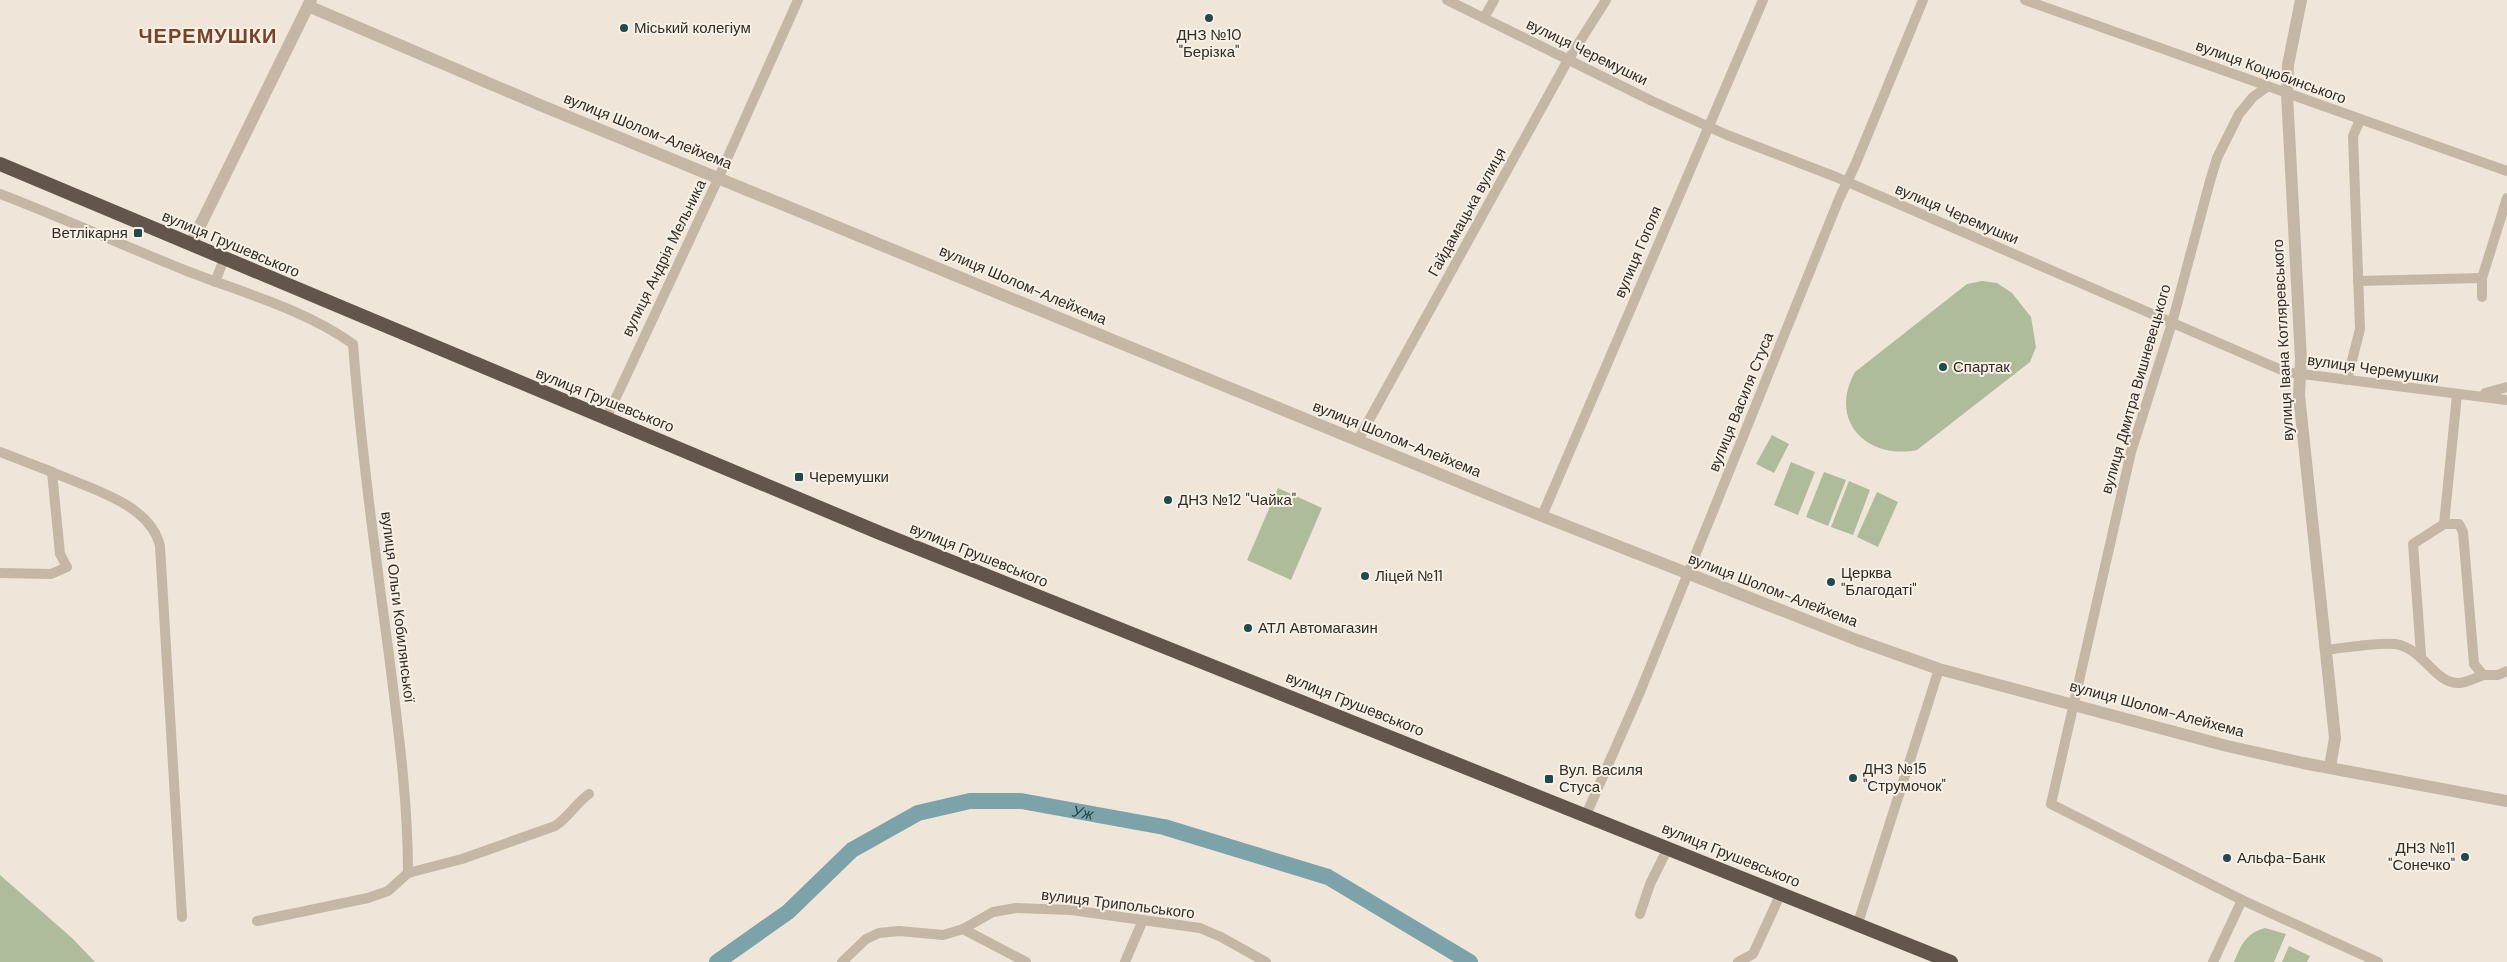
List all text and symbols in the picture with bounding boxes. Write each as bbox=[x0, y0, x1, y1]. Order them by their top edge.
marker: ДНЗ №10 "Берізка" bbox=[1203, 12, 1215, 24]
street label: вулиця Черемушки bbox=[1523, 14, 1651, 90]
place label: Міський колегіум bbox=[634, 18, 751, 38]
marker: Міський колегіум bbox=[618, 22, 630, 34]
district label: ЧЕРЕМУШКИ bbox=[139, 23, 277, 49]
place label: ДНЗ №10 "Берізка" bbox=[1176, 25, 1242, 62]
street label: вулиця Коцюбинського bbox=[2193, 35, 2349, 109]
street label: вулиця Шолом-Алейхема bbox=[561, 88, 736, 174]
street label: Гайдамацька вулиця bbox=[1423, 144, 1511, 280]
street label: вулиця Андрія Мельника bbox=[617, 176, 711, 340]
street label: вулиця Черемушки bbox=[1892, 179, 2022, 249]
street label: вулиця Гоголя bbox=[1610, 203, 1666, 301]
street label: вулиця Грушевського bbox=[159, 206, 303, 282]
place label: Ветлікарня bbox=[52, 223, 128, 243]
marker: Ветлікарня bbox=[132, 227, 144, 239]
street label: вулиця Івана Котляревського bbox=[2268, 239, 2298, 441]
street label: вулиця Шолом-Алейхема bbox=[936, 241, 1110, 330]
street label: вулиця Дмитра Вишневецького bbox=[2096, 282, 2176, 496]
street label: вулиця Василя Стуса bbox=[1704, 329, 1778, 475]
street label: вулиця Черемушки bbox=[2306, 350, 2440, 388]
place label: Спартак bbox=[1953, 357, 2010, 377]
marker: Спартак bbox=[1937, 361, 1949, 373]
street label: вулиця Грушевського bbox=[533, 363, 677, 437]
street label: вулиця Шолом-Алейхема bbox=[1310, 396, 1485, 482]
place label: Черемушки bbox=[809, 467, 889, 487]
marker: Черемушки bbox=[793, 471, 805, 483]
place label: ДНЗ №12 "Чайка" bbox=[1178, 490, 1296, 510]
marker: ДНЗ №12 "Чайка" bbox=[1162, 494, 1174, 506]
street label: вулиця Ольги Кобилянської bbox=[376, 510, 420, 704]
street label: вулиця Грушевського bbox=[907, 518, 1051, 592]
street label: вулиця Шолом-Алейхема bbox=[1685, 548, 1861, 632]
place label: Церква "Благодаті" bbox=[1841, 563, 1917, 600]
place label: Ліцей №11 bbox=[1375, 566, 1443, 586]
marker: Ліцей №11 bbox=[1359, 570, 1371, 582]
marker: Церква "Благодаті" bbox=[1825, 576, 1837, 588]
place label: АТЛ Автомагазин bbox=[1258, 618, 1378, 638]
marker: АТЛ Автомагазин bbox=[1242, 622, 1254, 634]
street label: вулиця Грушевського bbox=[1283, 667, 1427, 741]
street label: вулиця Шолом-Алейхема bbox=[2068, 676, 2247, 742]
place label: ДНЗ №15 "Струмочок" bbox=[1863, 759, 1946, 796]
place label: Вул. Василя Стуса bbox=[1559, 760, 1643, 797]
marker: ДНЗ №15 "Струмочок" bbox=[1847, 772, 1859, 784]
marker: Вул. Василя Стуса bbox=[1543, 773, 1555, 785]
water label: Уж bbox=[1070, 800, 1096, 825]
street label: вулиця Грушевського bbox=[1659, 818, 1803, 892]
place label: ДНЗ №11 "Сонечко" bbox=[2388, 838, 2455, 875]
place label: Альфа-Банк bbox=[2237, 848, 2326, 868]
marker: ДНЗ №11 "Сонечко" bbox=[2459, 851, 2471, 863]
marker: Альфа-Банк bbox=[2221, 852, 2233, 864]
street label: вулиця Трипольського bbox=[1040, 885, 1196, 923]

